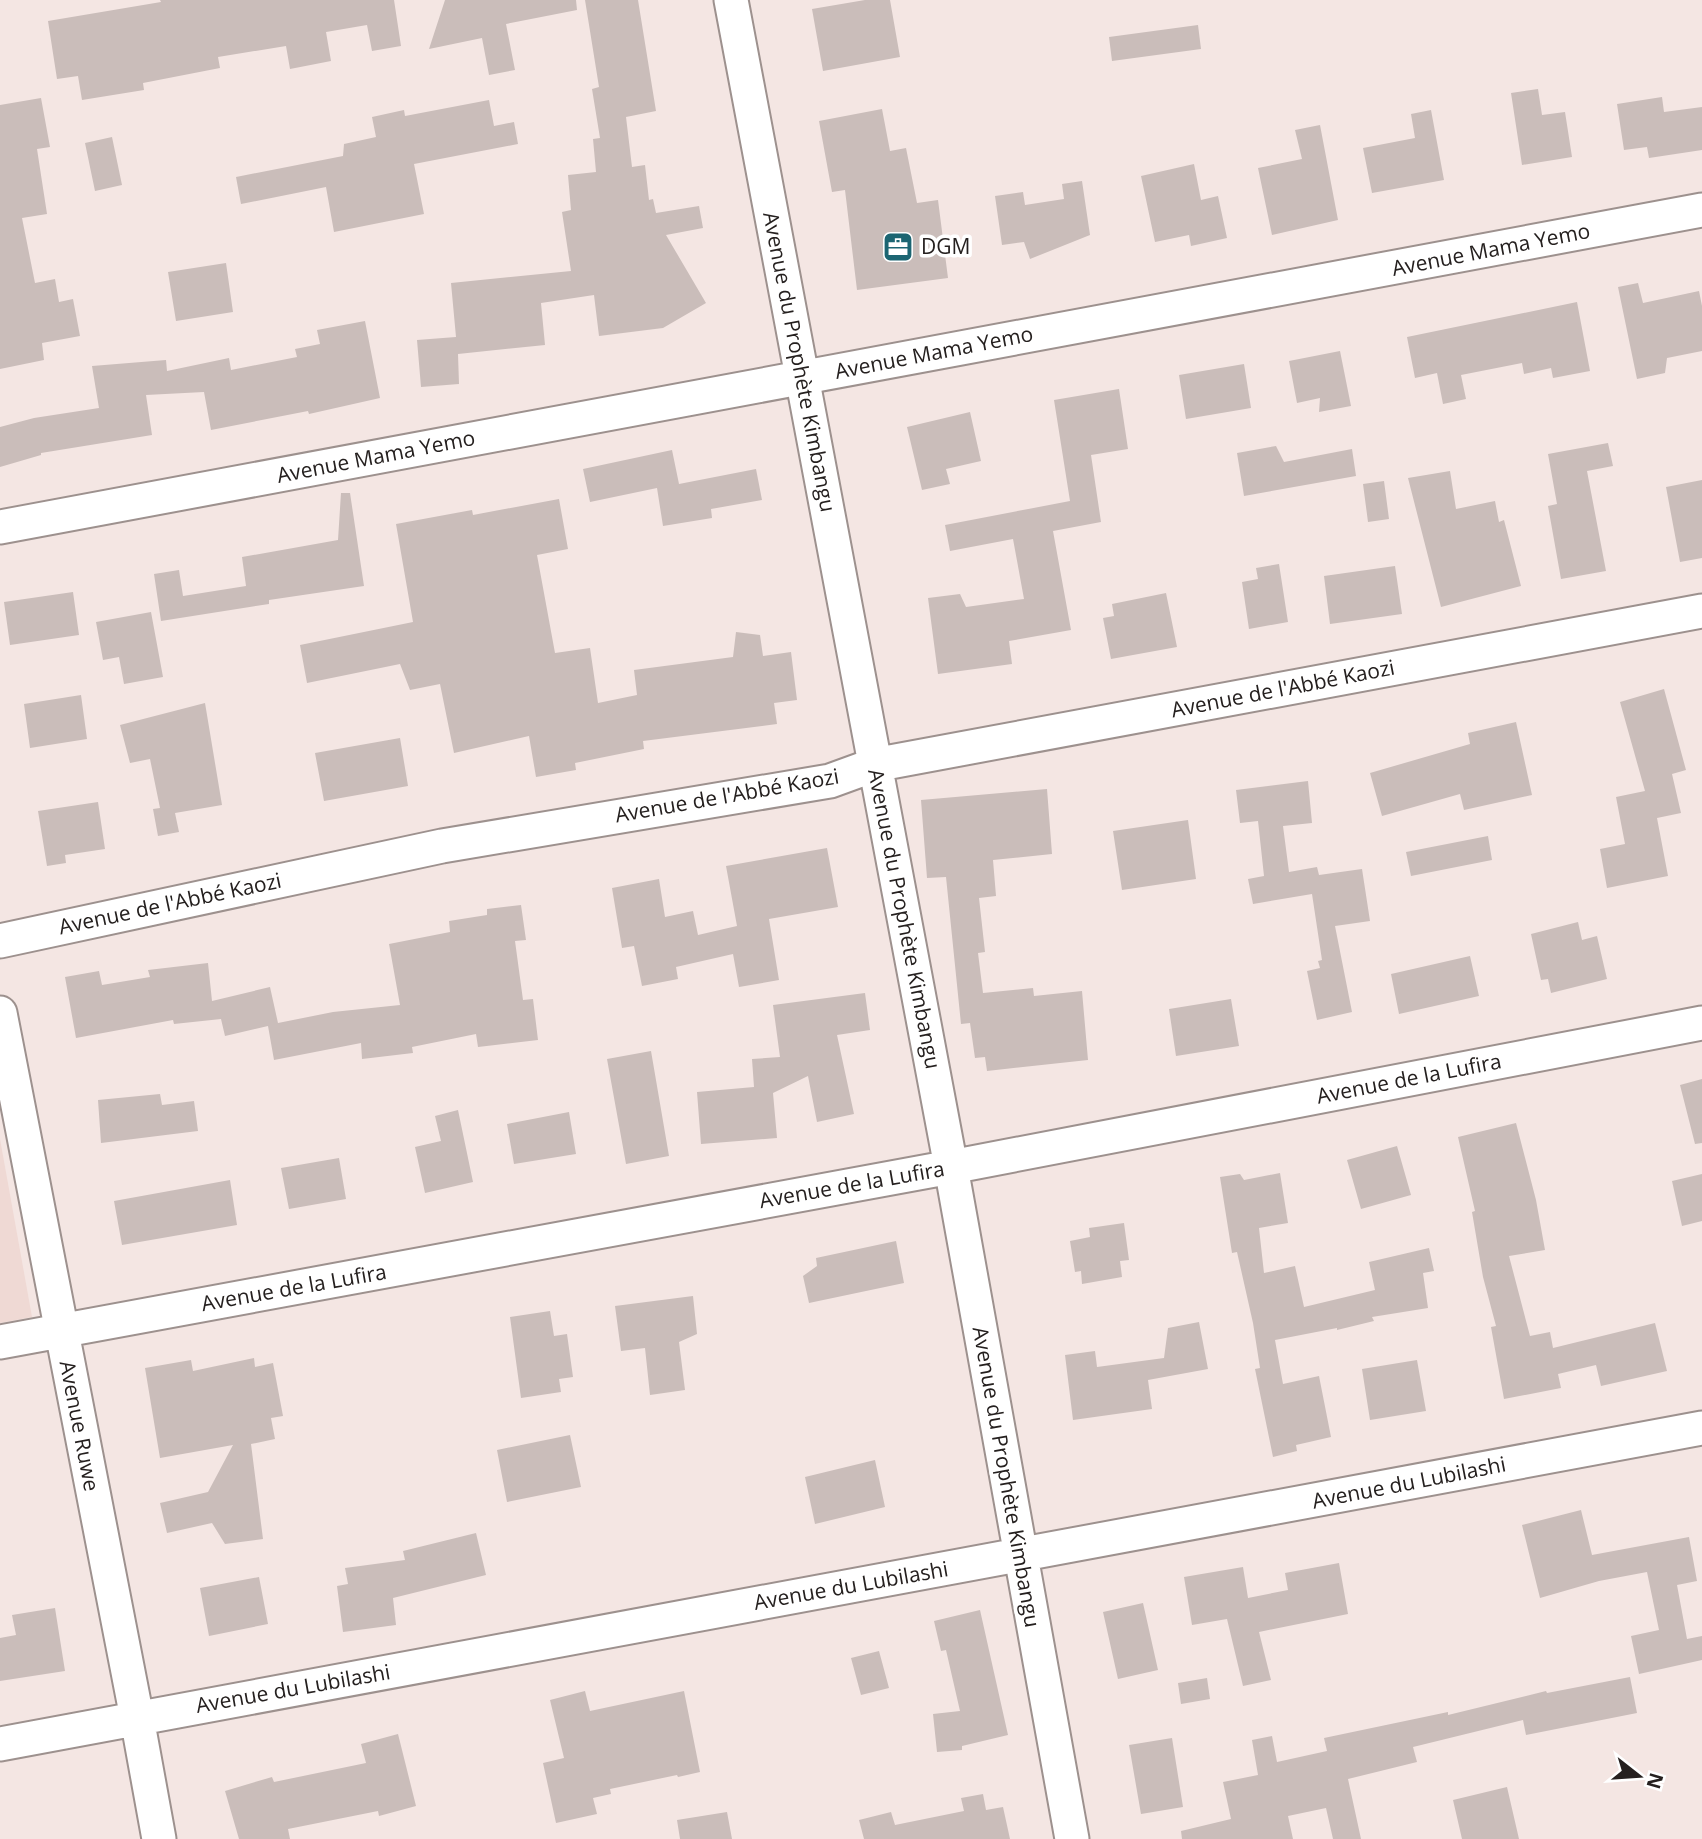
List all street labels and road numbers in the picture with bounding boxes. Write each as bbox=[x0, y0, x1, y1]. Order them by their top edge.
street label: Avenue du Prophète Kimbangu bbox=[757, 209, 843, 514]
street label: Avenue Mama Yemo bbox=[1389, 216, 1592, 282]
street label: Avenue Mama Yemo bbox=[832, 319, 1035, 385]
street label: Avenue Mama Yemo bbox=[274, 423, 477, 489]
street label: Avenue de l'Abbé Kaozi bbox=[1169, 653, 1397, 723]
street label: Avenue de l'Abbé Kaozi bbox=[613, 762, 841, 829]
street label: Avenue du Prophète Kimbangu bbox=[862, 766, 948, 1071]
street label: Avenue de l'Abbé Kaozi bbox=[56, 866, 284, 940]
street label: Avenue de la Lufira bbox=[1314, 1046, 1504, 1110]
street label: Avenue de la Lufira bbox=[757, 1154, 947, 1214]
street label: Avenue de la Lufira bbox=[199, 1257, 389, 1317]
street label: Avenue du Prophète Kimbangu bbox=[967, 1324, 1047, 1630]
street label: Avenue Ruwe bbox=[54, 1358, 106, 1494]
street label: Avenue du Lubilashi bbox=[1309, 1449, 1508, 1515]
street label: Avenue du Lubilashi bbox=[751, 1554, 950, 1616]
street label: Avenue du Lubilashi bbox=[193, 1657, 392, 1719]

